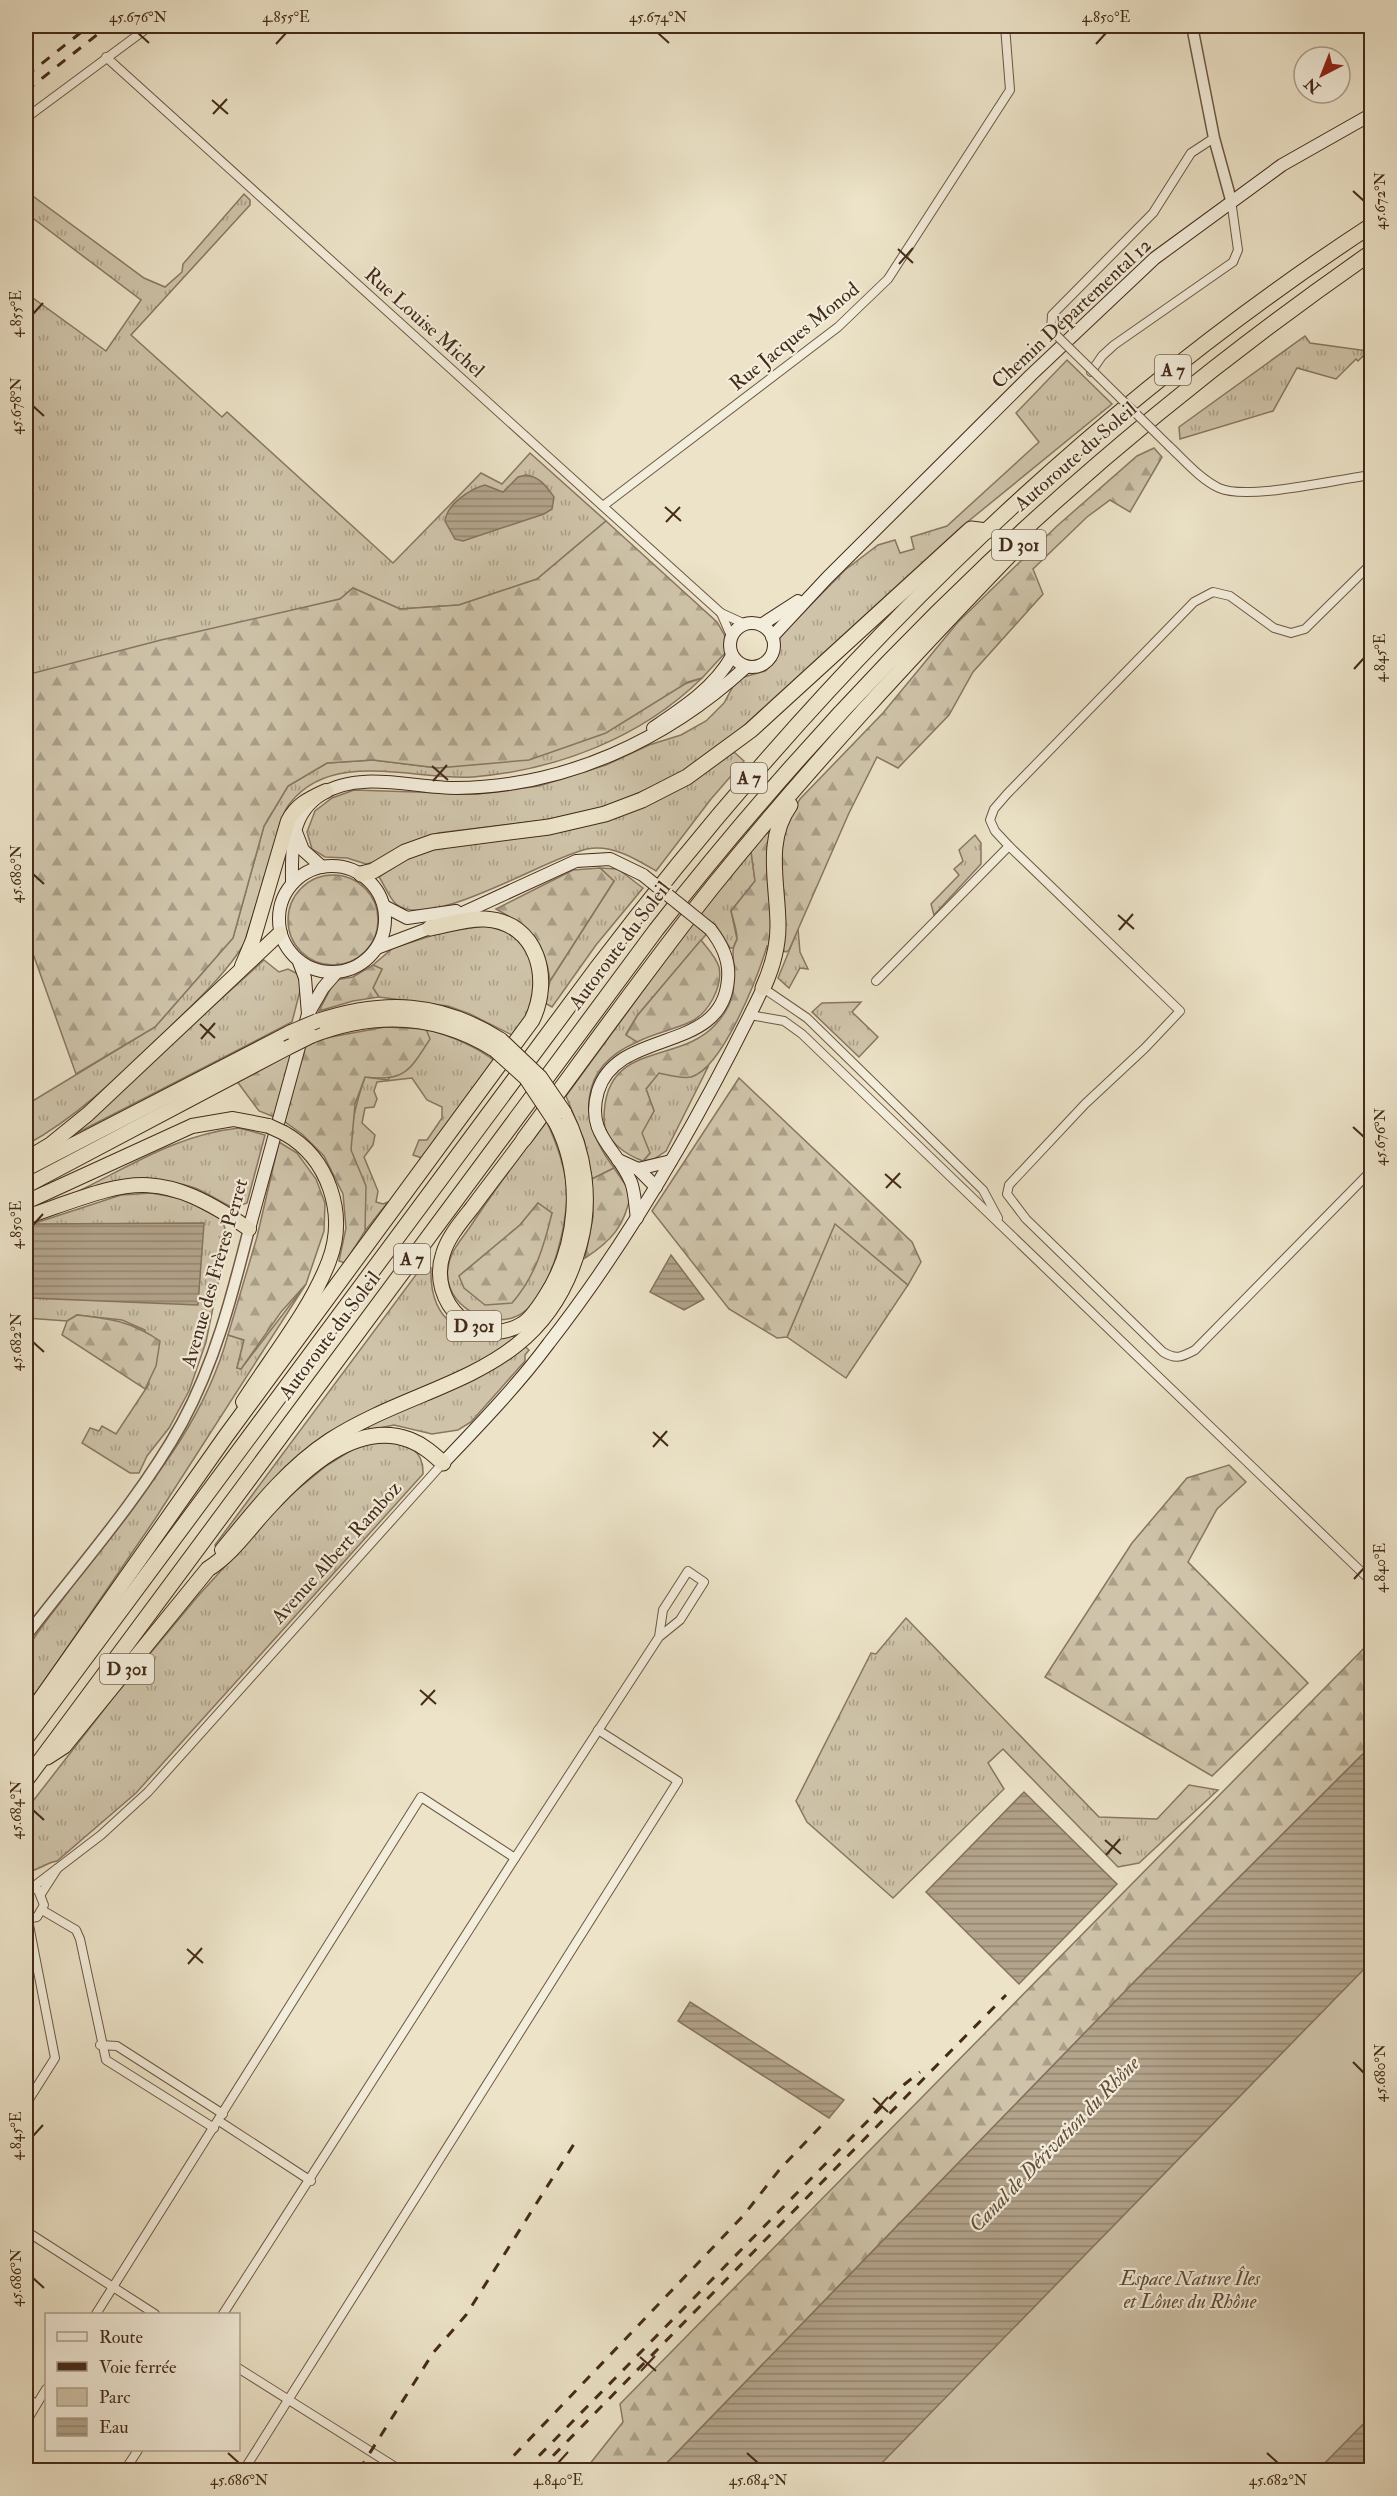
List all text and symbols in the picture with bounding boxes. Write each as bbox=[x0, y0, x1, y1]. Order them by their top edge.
text: 45.676°N bbox=[109, 8, 168, 27]
text: 4.855°E bbox=[262, 8, 310, 27]
text: 45.674°N bbox=[629, 8, 688, 27]
text: 4.850°E bbox=[1082, 8, 1130, 27]
north arrow bbox=[1292, 45, 1352, 105]
text: N bbox=[1300, 73, 1325, 98]
text: 45.672°N bbox=[1371, 171, 1390, 230]
street label: Chemin Départemental 12 bbox=[986, 233, 1157, 395]
street label: Rue Louise Michel bbox=[359, 262, 490, 383]
street label: Rue Jacques Monod bbox=[724, 276, 864, 396]
text: 4.855°E bbox=[7, 290, 26, 338]
road number: A 7 bbox=[1155, 355, 1191, 385]
text: 45.678°N bbox=[7, 377, 26, 435]
street label: Autoroute du Soleil bbox=[1008, 396, 1142, 517]
road number: D 301 bbox=[992, 530, 1046, 560]
text: 4.845°E bbox=[1371, 633, 1390, 683]
road number: A 7 bbox=[731, 763, 767, 793]
text: 45.680°N bbox=[7, 844, 26, 903]
street label: Autoroute du Soleil bbox=[562, 876, 676, 1015]
text: 45.676°N bbox=[1371, 1107, 1390, 1166]
street label: Avenue des Frères Perret bbox=[175, 1175, 254, 1371]
text: 4.850°E bbox=[7, 1201, 26, 1249]
road number: A 7 bbox=[394, 1244, 430, 1274]
street label: Autoroute du Soleil bbox=[272, 1266, 386, 1405]
road number: D 301 bbox=[447, 1311, 501, 1341]
text: 45.682°N bbox=[7, 1312, 26, 1371]
street label: Avenue Albert Ramboz bbox=[265, 1476, 407, 1630]
text: 4.840°E bbox=[1371, 1543, 1390, 1593]
road number: D 301 bbox=[100, 1654, 154, 1684]
text: 45.684°N bbox=[7, 1780, 26, 1839]
text: 45.680°N bbox=[1371, 2043, 1390, 2102]
water label: Canal de Dérivation du Rhône bbox=[963, 2050, 1146, 2238]
text: 4.845°E bbox=[7, 2111, 26, 2161]
text: 45.686°N bbox=[7, 2248, 26, 2307]
park label: Espace Nature Îles et Lônes du Rhône bbox=[1118, 2265, 1261, 2314]
legend bbox=[45, 2313, 240, 2451]
text: Route bbox=[99, 2326, 143, 2349]
text: Voie ferrée bbox=[99, 2356, 177, 2379]
text: Parc bbox=[99, 2386, 130, 2409]
text: Eau bbox=[99, 2416, 129, 2439]
text: 45.686°N bbox=[210, 2471, 269, 2490]
text: 4.840°E bbox=[533, 2471, 583, 2490]
text: 45.684°N bbox=[729, 2471, 788, 2490]
text: 45.682°N bbox=[1249, 2471, 1308, 2490]

